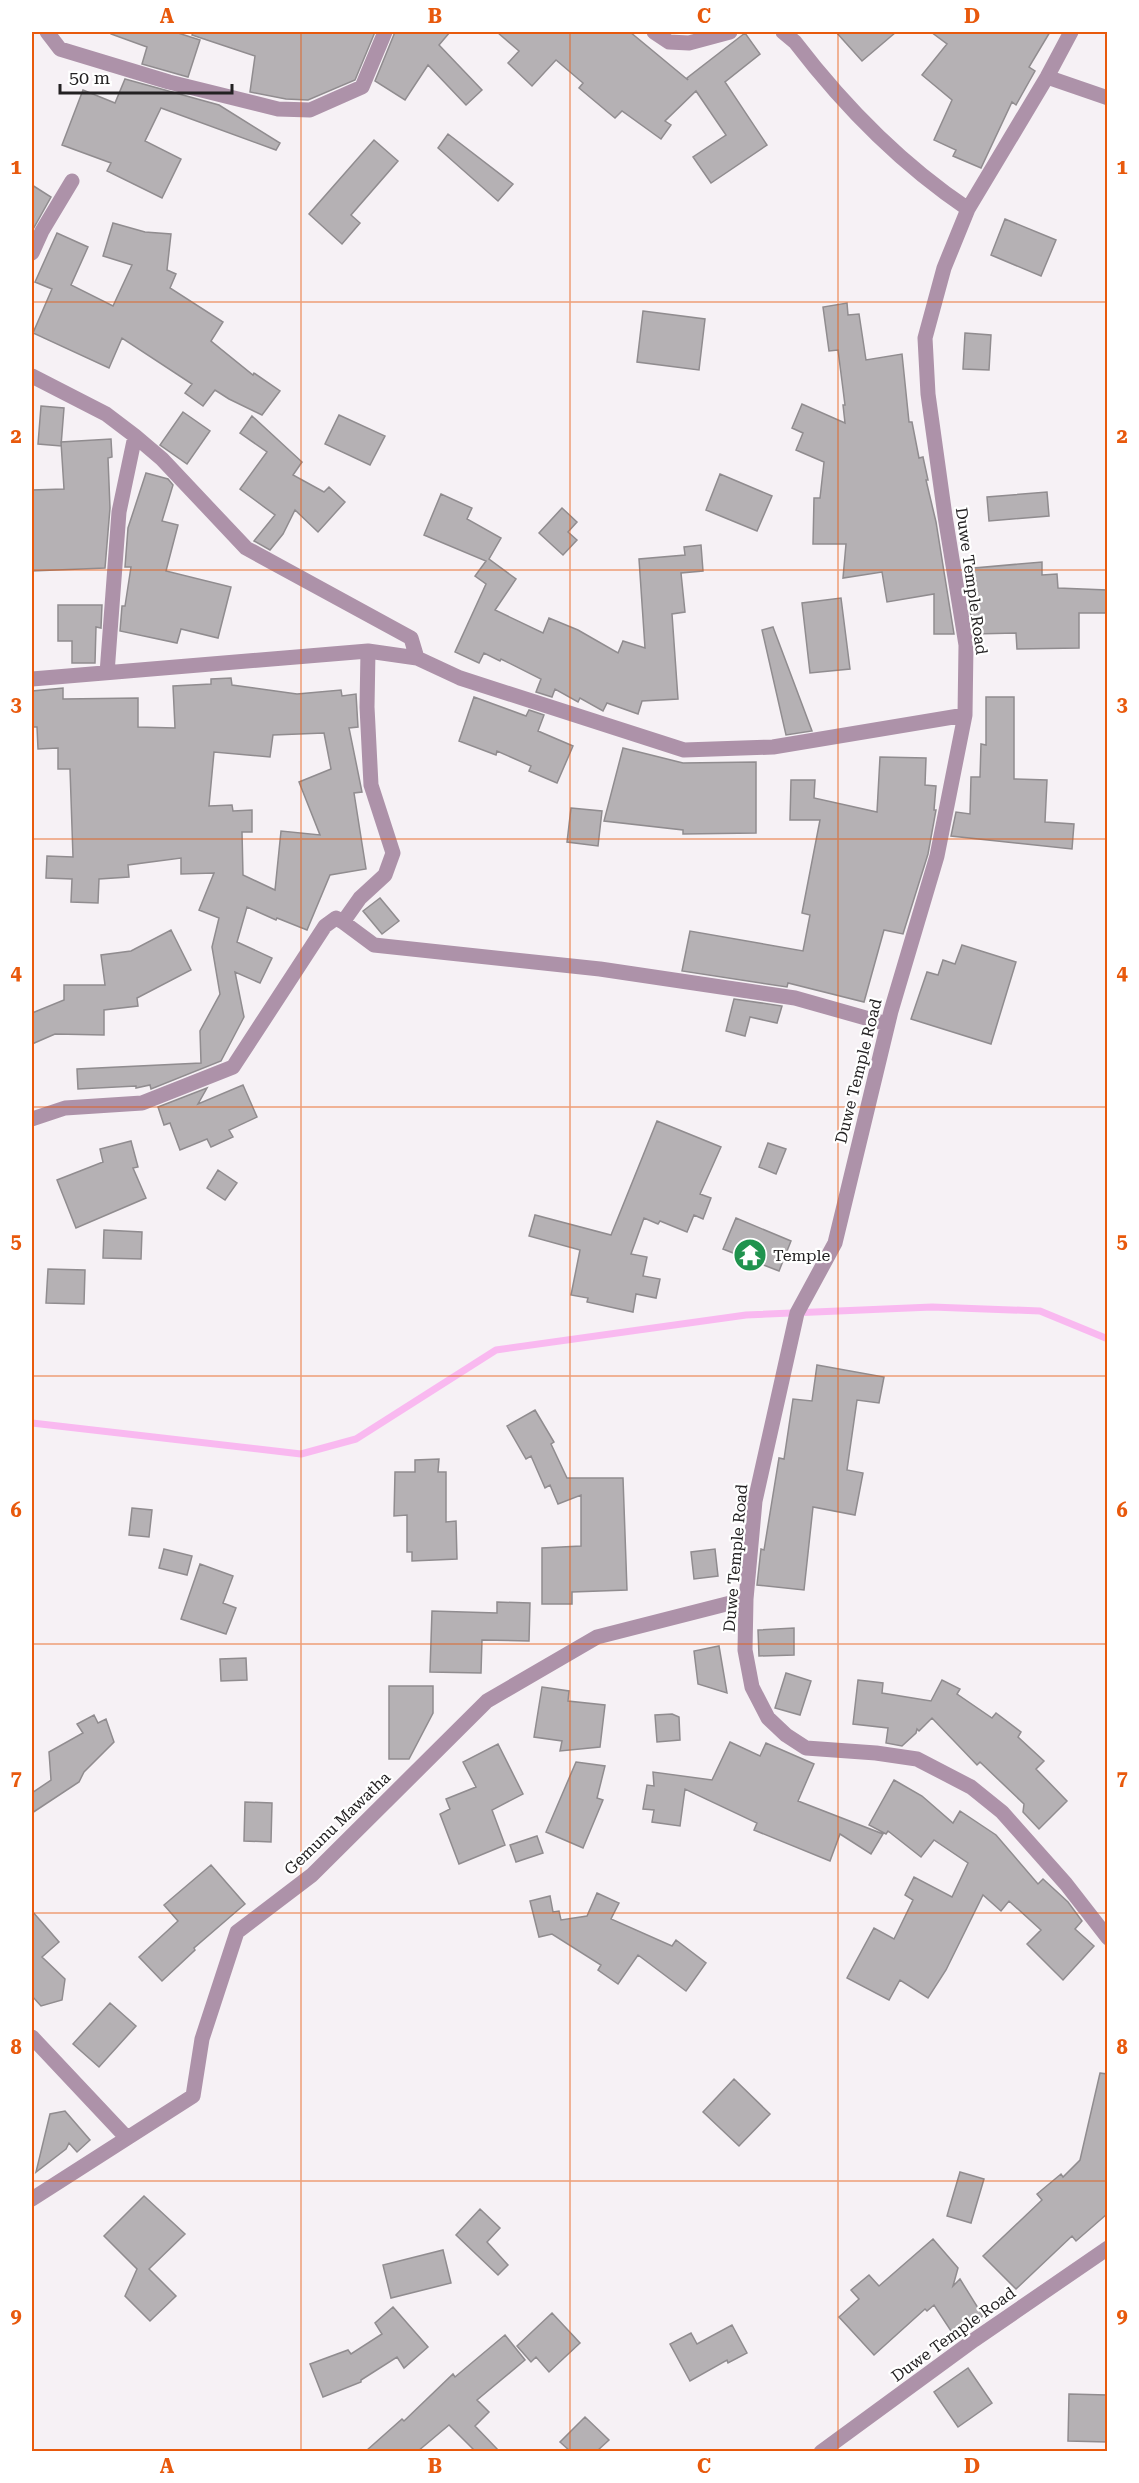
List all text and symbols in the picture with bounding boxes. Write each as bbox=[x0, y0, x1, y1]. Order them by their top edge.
text: A bbox=[160, 4, 175, 28]
text: B bbox=[428, 4, 442, 28]
text: C bbox=[697, 4, 711, 28]
text: D bbox=[964, 4, 980, 28]
scale bar bbox=[60, 57, 232, 95]
text: 50 m bbox=[69, 67, 110, 88]
text: 1 bbox=[10, 155, 22, 179]
text: 1 bbox=[1116, 155, 1128, 179]
text: 2 bbox=[10, 424, 22, 448]
text: 2 bbox=[1116, 424, 1128, 448]
street label: Duwe Temple Road bbox=[952, 506, 991, 656]
text: 3 bbox=[10, 692, 22, 716]
text: 3 bbox=[1116, 692, 1128, 716]
text: 4 bbox=[10, 961, 22, 985]
text: 4 bbox=[1116, 961, 1128, 985]
street label: Duwe Temple Road bbox=[831, 997, 886, 1146]
text: 5 bbox=[10, 1229, 22, 1253]
text: 5 bbox=[1116, 1229, 1128, 1253]
temple icon: Temple bbox=[732, 1237, 768, 1273]
place label: Temple bbox=[773, 1246, 830, 1265]
street label: Duwe Temple Road bbox=[720, 1483, 751, 1633]
text: 6 bbox=[10, 1498, 22, 1522]
text: 6 bbox=[1116, 1498, 1128, 1522]
text: 7 bbox=[10, 1766, 22, 1790]
text: 7 bbox=[1116, 1766, 1128, 1790]
street label: Gemunu Mawatha bbox=[280, 1768, 395, 1879]
text: 8 bbox=[10, 2035, 22, 2059]
text: 8 bbox=[1116, 2035, 1128, 2059]
street label: Duwe Temple Road bbox=[888, 2283, 1019, 2386]
text: 9 bbox=[10, 2304, 22, 2328]
text: 9 bbox=[1116, 2304, 1128, 2328]
text: A bbox=[160, 2454, 175, 2478]
text: B bbox=[428, 2454, 442, 2478]
text: C bbox=[697, 2454, 711, 2478]
text: D bbox=[964, 2454, 980, 2478]

